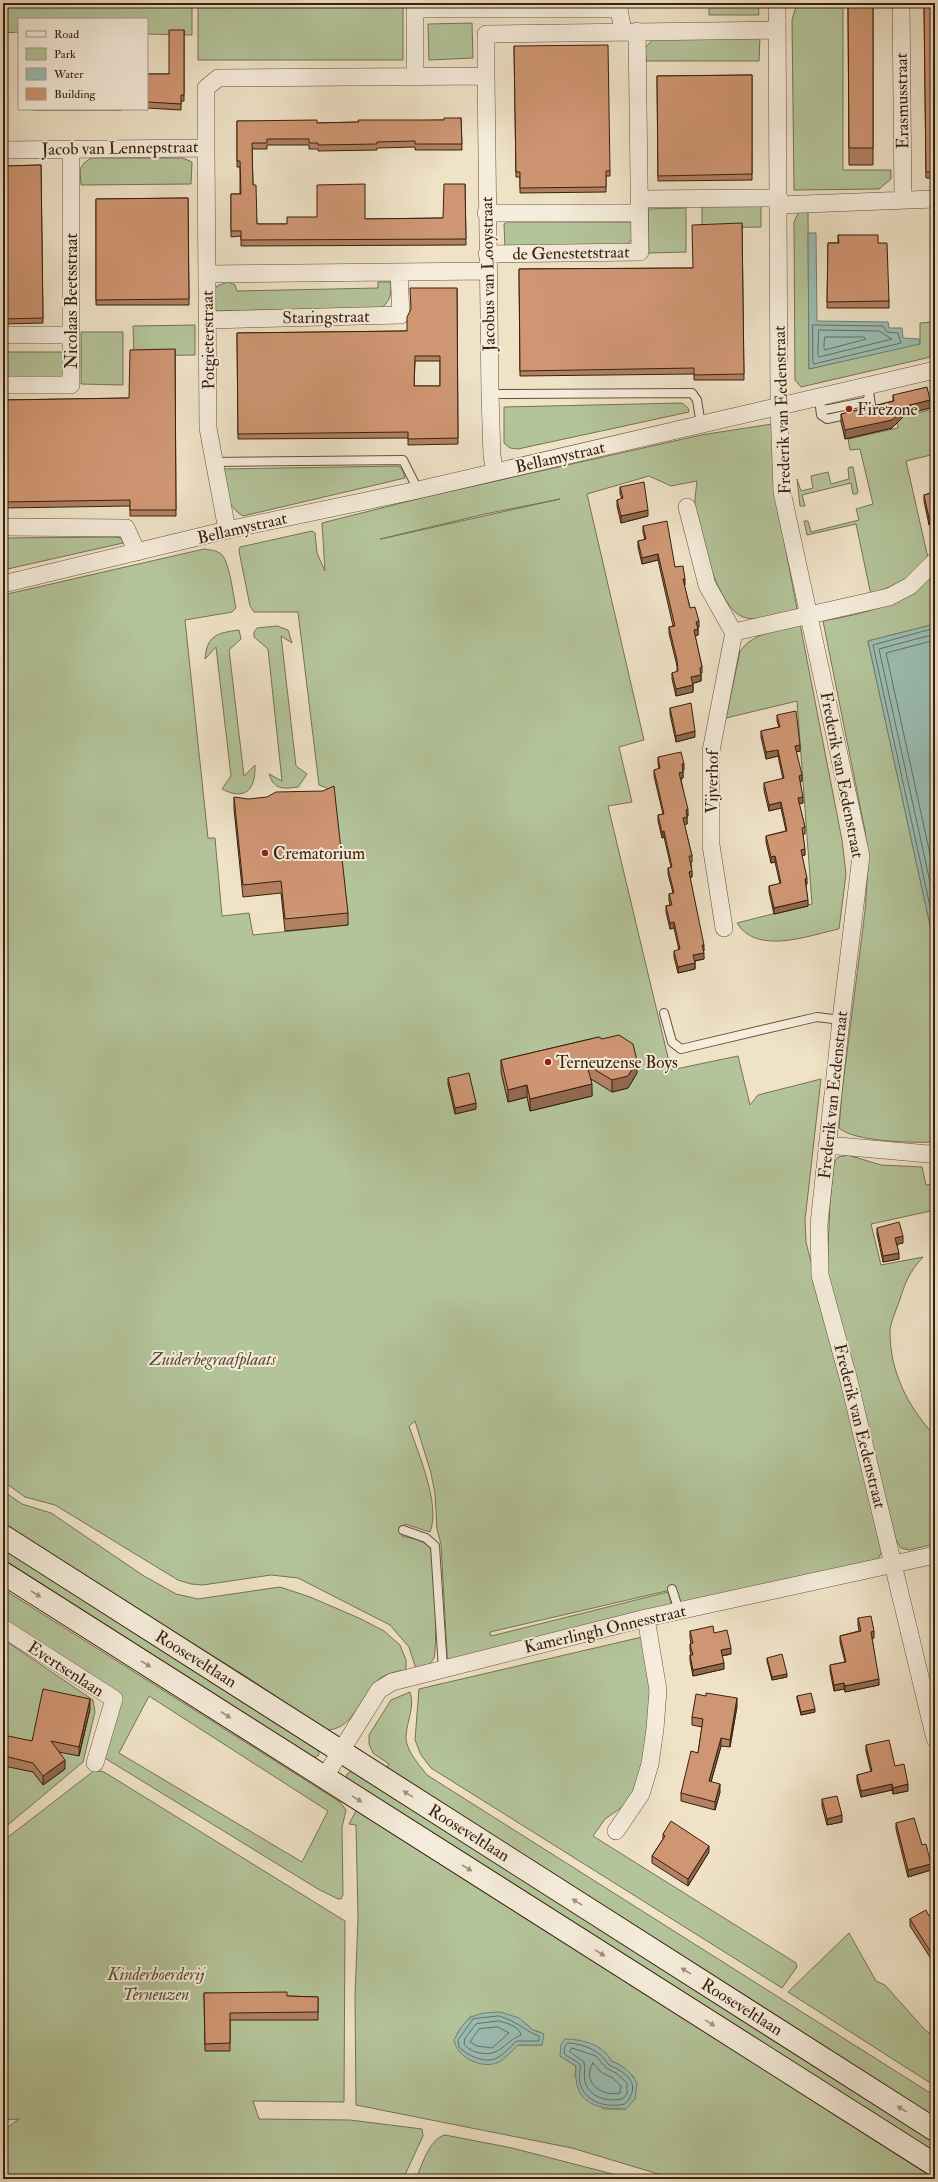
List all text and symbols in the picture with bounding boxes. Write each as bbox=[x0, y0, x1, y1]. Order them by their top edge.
legend bbox=[18, 18, 148, 110]
text: Road bbox=[54, 27, 79, 42]
text: Park bbox=[54, 47, 76, 62]
street label: Erasmusstraat bbox=[891, 52, 913, 149]
text: Water bbox=[53, 67, 84, 82]
text: Building bbox=[54, 87, 97, 102]
street label: Jacob van Lennepstraat bbox=[40, 136, 199, 161]
street label: Jacobus van Looystraat bbox=[476, 196, 501, 353]
street label: Nicolaas Beetsstraat bbox=[61, 233, 82, 369]
street label: de Genestetstraat bbox=[512, 241, 630, 265]
street label: Potgieterstraat bbox=[197, 290, 219, 390]
street label: Staringstraat bbox=[282, 306, 370, 328]
street label: Frederik van Eedenstraat bbox=[769, 325, 795, 495]
place label: Firezone bbox=[857, 399, 918, 420]
marker: Firezone bbox=[844, 404, 854, 414]
street label: Bellamystraat bbox=[513, 436, 608, 479]
street label: Bellamystraat bbox=[195, 507, 290, 550]
street label: Frederik van Eedenstraat bbox=[816, 690, 869, 860]
street label: Vijverhof bbox=[701, 748, 723, 814]
place label: Crematorium bbox=[273, 843, 365, 864]
marker: Crematorium bbox=[260, 848, 270, 858]
street label: Frederik van Eedenstraat bbox=[814, 1009, 852, 1180]
place label: Terneuzense Boys bbox=[556, 1052, 678, 1074]
marker: Terneuzense Boys bbox=[543, 1057, 553, 1067]
street label: Frederik van Eedenstraat bbox=[829, 1341, 891, 1511]
park label: Zuiderbegraafplaats bbox=[149, 1349, 276, 1370]
one-way arrow bbox=[31, 1590, 41, 1598]
street label: Kamerlingh Onnesstraat bbox=[522, 1600, 688, 1658]
street label: Rooseveltlaan bbox=[151, 1626, 241, 1693]
street label: Evertsenlaan bbox=[24, 1637, 108, 1702]
one-way arrow bbox=[140, 1660, 151, 1668]
one-way arrow bbox=[221, 1711, 231, 1719]
one-way arrow bbox=[403, 1790, 413, 1798]
one-way arrow bbox=[351, 1795, 363, 1802]
street label: Rooseveltlaan bbox=[424, 1800, 514, 1867]
one-way arrow bbox=[461, 1865, 473, 1872]
one-way arrow bbox=[571, 1898, 582, 1905]
one-way arrow bbox=[595, 1949, 605, 1957]
park label: Kinderboerderij Terneuzen bbox=[106, 1964, 206, 2005]
one-way arrow bbox=[680, 1968, 692, 1975]
street label: Rooseveltlaan bbox=[697, 1974, 787, 2041]
one-way arrow bbox=[704, 2019, 716, 2026]
one-way arrow bbox=[897, 2105, 907, 2113]

